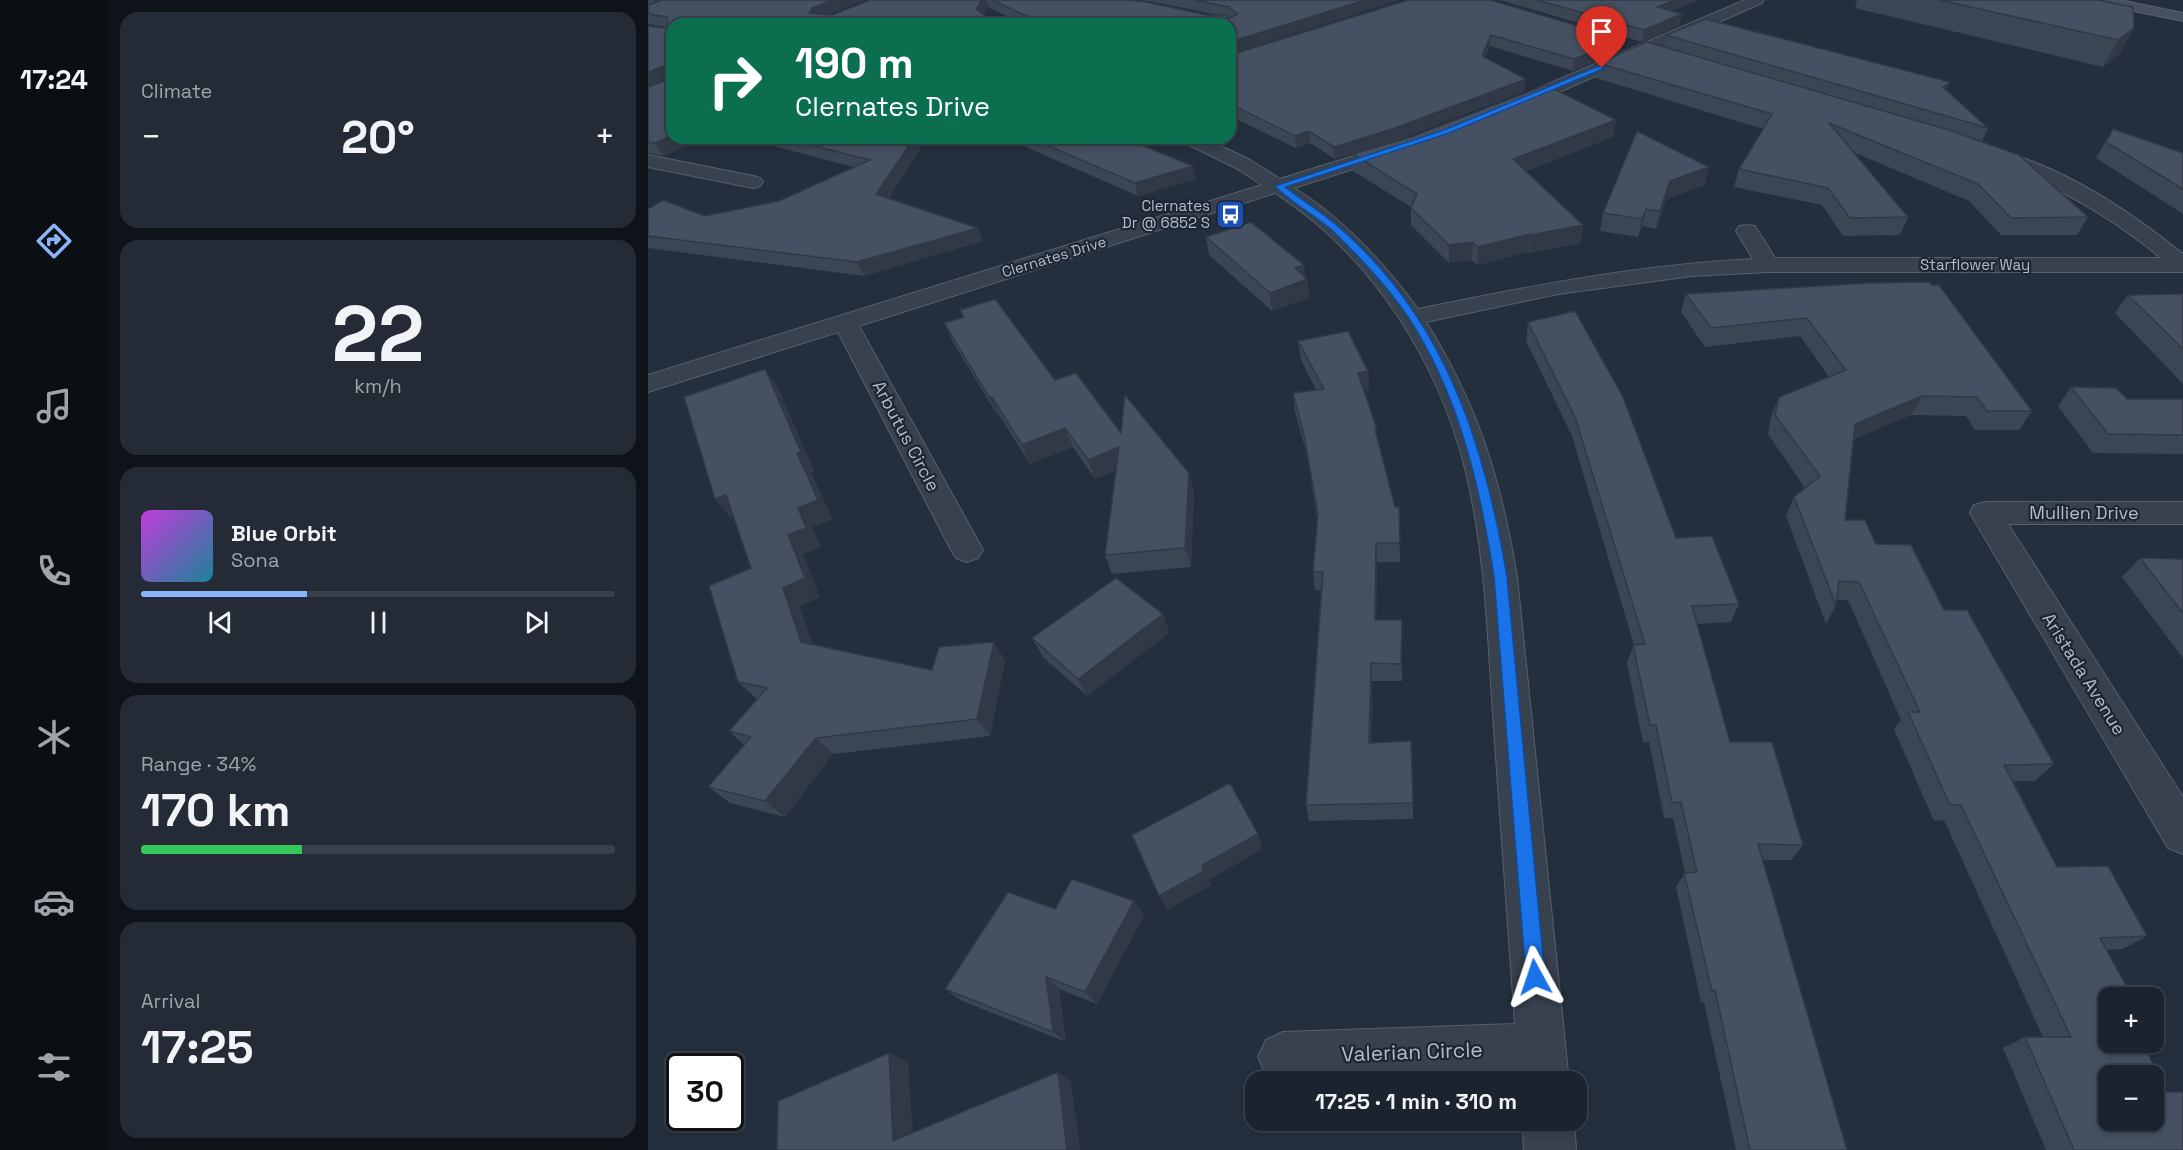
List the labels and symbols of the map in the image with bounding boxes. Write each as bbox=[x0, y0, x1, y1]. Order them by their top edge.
pin bbox=[1576, 6, 1627, 68]
place label: Clernates Dr @ 6852 S bbox=[1122, 196, 1210, 232]
bus stop icon: Clernates Dr @ 6852 S bbox=[1215, 199, 1247, 231]
street label: Clernates Drive bbox=[999, 232, 1109, 281]
street label: Starflower Way bbox=[1920, 255, 2030, 274]
street label: Arbutus Circle bbox=[868, 376, 945, 495]
street label: Mullien Drive bbox=[2029, 501, 2139, 524]
street label: Aristada Avenue bbox=[2038, 608, 2131, 739]
position arrow bbox=[1503, 945, 1567, 1009]
street label: Valerian Circle bbox=[1341, 1036, 1483, 1067]
speed limit sign: 30 bbox=[666, 1053, 744, 1131]

